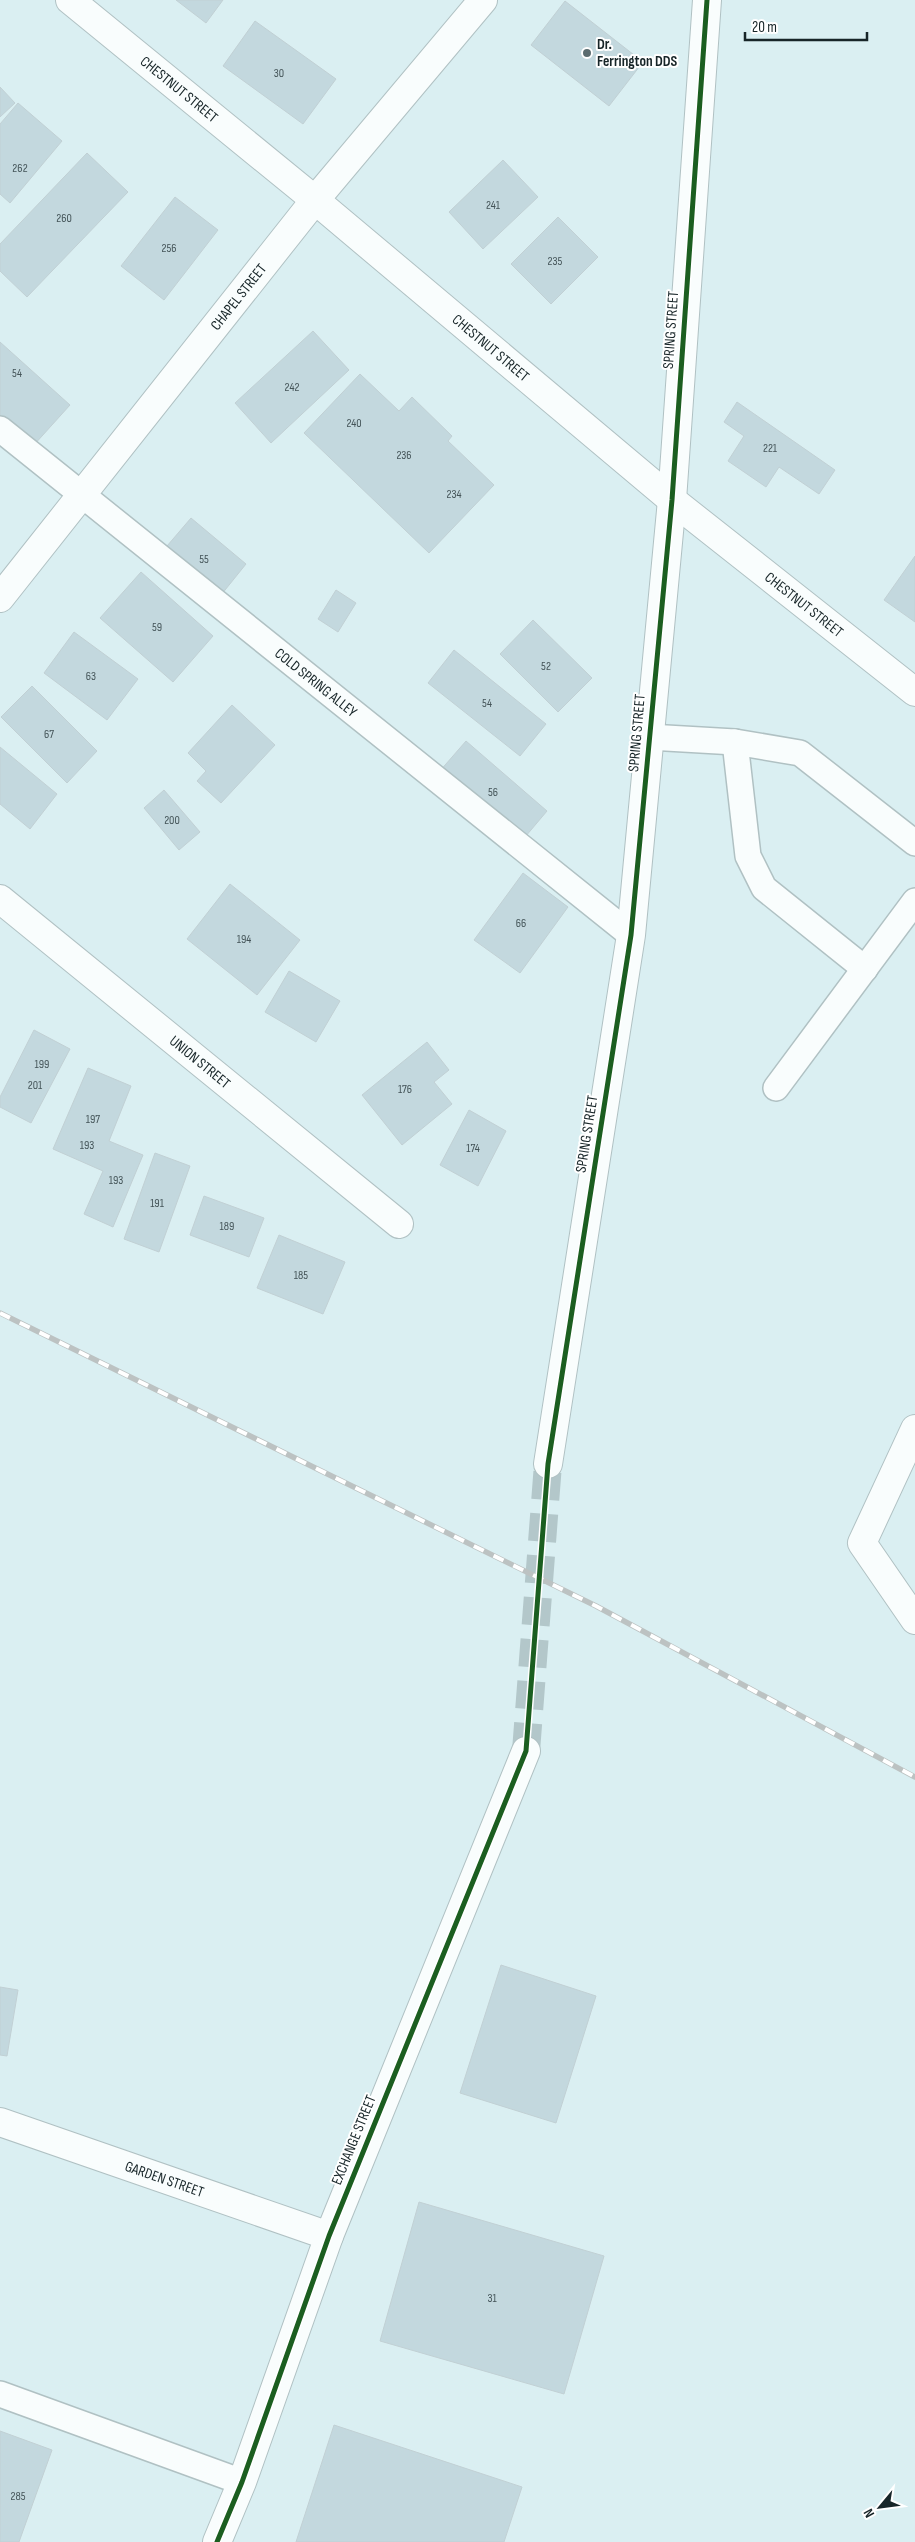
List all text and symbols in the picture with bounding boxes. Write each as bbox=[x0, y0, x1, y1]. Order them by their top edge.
scale bar bbox=[745, 10, 868, 42]
text: 20 m bbox=[752, 18, 777, 37]
place label: Dr. Ferrington DDS bbox=[597, 35, 677, 71]
marker: Dr. Ferrington DDS bbox=[581, 47, 593, 59]
street label: CHESTNUT STREET bbox=[136, 52, 222, 127]
house number: 30 bbox=[274, 66, 284, 81]
house number: 262 bbox=[12, 161, 28, 176]
house number: 241 bbox=[486, 198, 501, 213]
house number: 260 bbox=[56, 211, 72, 226]
house number: 256 bbox=[161, 241, 177, 256]
house number: 235 bbox=[548, 254, 563, 269]
street label: CHAPEL STREET bbox=[206, 260, 270, 334]
street label: SPRING STREET bbox=[659, 290, 683, 370]
street label: CHESTNUT STREET bbox=[448, 310, 533, 386]
house number: 54 bbox=[12, 366, 22, 381]
house number: 242 bbox=[285, 380, 299, 395]
house number: 240 bbox=[346, 416, 362, 431]
house number: 221 bbox=[763, 441, 778, 456]
house number: 236 bbox=[396, 448, 412, 463]
house number: 234 bbox=[446, 487, 462, 502]
house number: 55 bbox=[199, 552, 209, 567]
street label: CHESTNUT STREET bbox=[761, 568, 847, 641]
house number: 59 bbox=[152, 620, 162, 635]
street label: COLD SPRING ALLEY bbox=[271, 644, 362, 722]
house number: 52 bbox=[541, 659, 551, 674]
house number: 63 bbox=[86, 669, 96, 684]
street label: SPRING STREET bbox=[624, 693, 650, 773]
house number: 54 bbox=[482, 696, 492, 711]
house number: 67 bbox=[44, 727, 54, 742]
house number: 56 bbox=[488, 785, 498, 800]
house number: 200 bbox=[164, 813, 180, 828]
house number: 66 bbox=[516, 916, 526, 931]
house number: 194 bbox=[237, 932, 251, 947]
street label: UNION STREET bbox=[166, 1031, 234, 1092]
house number: 199 bbox=[35, 1057, 49, 1072]
house number: 201 bbox=[28, 1078, 43, 1093]
house number: 176 bbox=[398, 1082, 412, 1097]
street label: SPRING STREET bbox=[572, 1094, 602, 1174]
house number: 197 bbox=[86, 1112, 100, 1127]
house number: 193 bbox=[80, 1138, 94, 1153]
house number: 174 bbox=[466, 1141, 480, 1156]
house number: 193 bbox=[109, 1173, 123, 1188]
house number: 191 bbox=[150, 1196, 165, 1211]
house number: 189 bbox=[220, 1219, 234, 1234]
house number: 185 bbox=[294, 1268, 308, 1283]
street label: EXCHANGE STREET bbox=[327, 2092, 381, 2188]
street label: GARDEN STREET bbox=[122, 2157, 206, 2201]
house number: 31 bbox=[487, 2291, 497, 2306]
north arrow bbox=[855, 2482, 905, 2532]
house number: 285 bbox=[10, 2489, 26, 2504]
text: N bbox=[860, 2506, 878, 2520]

